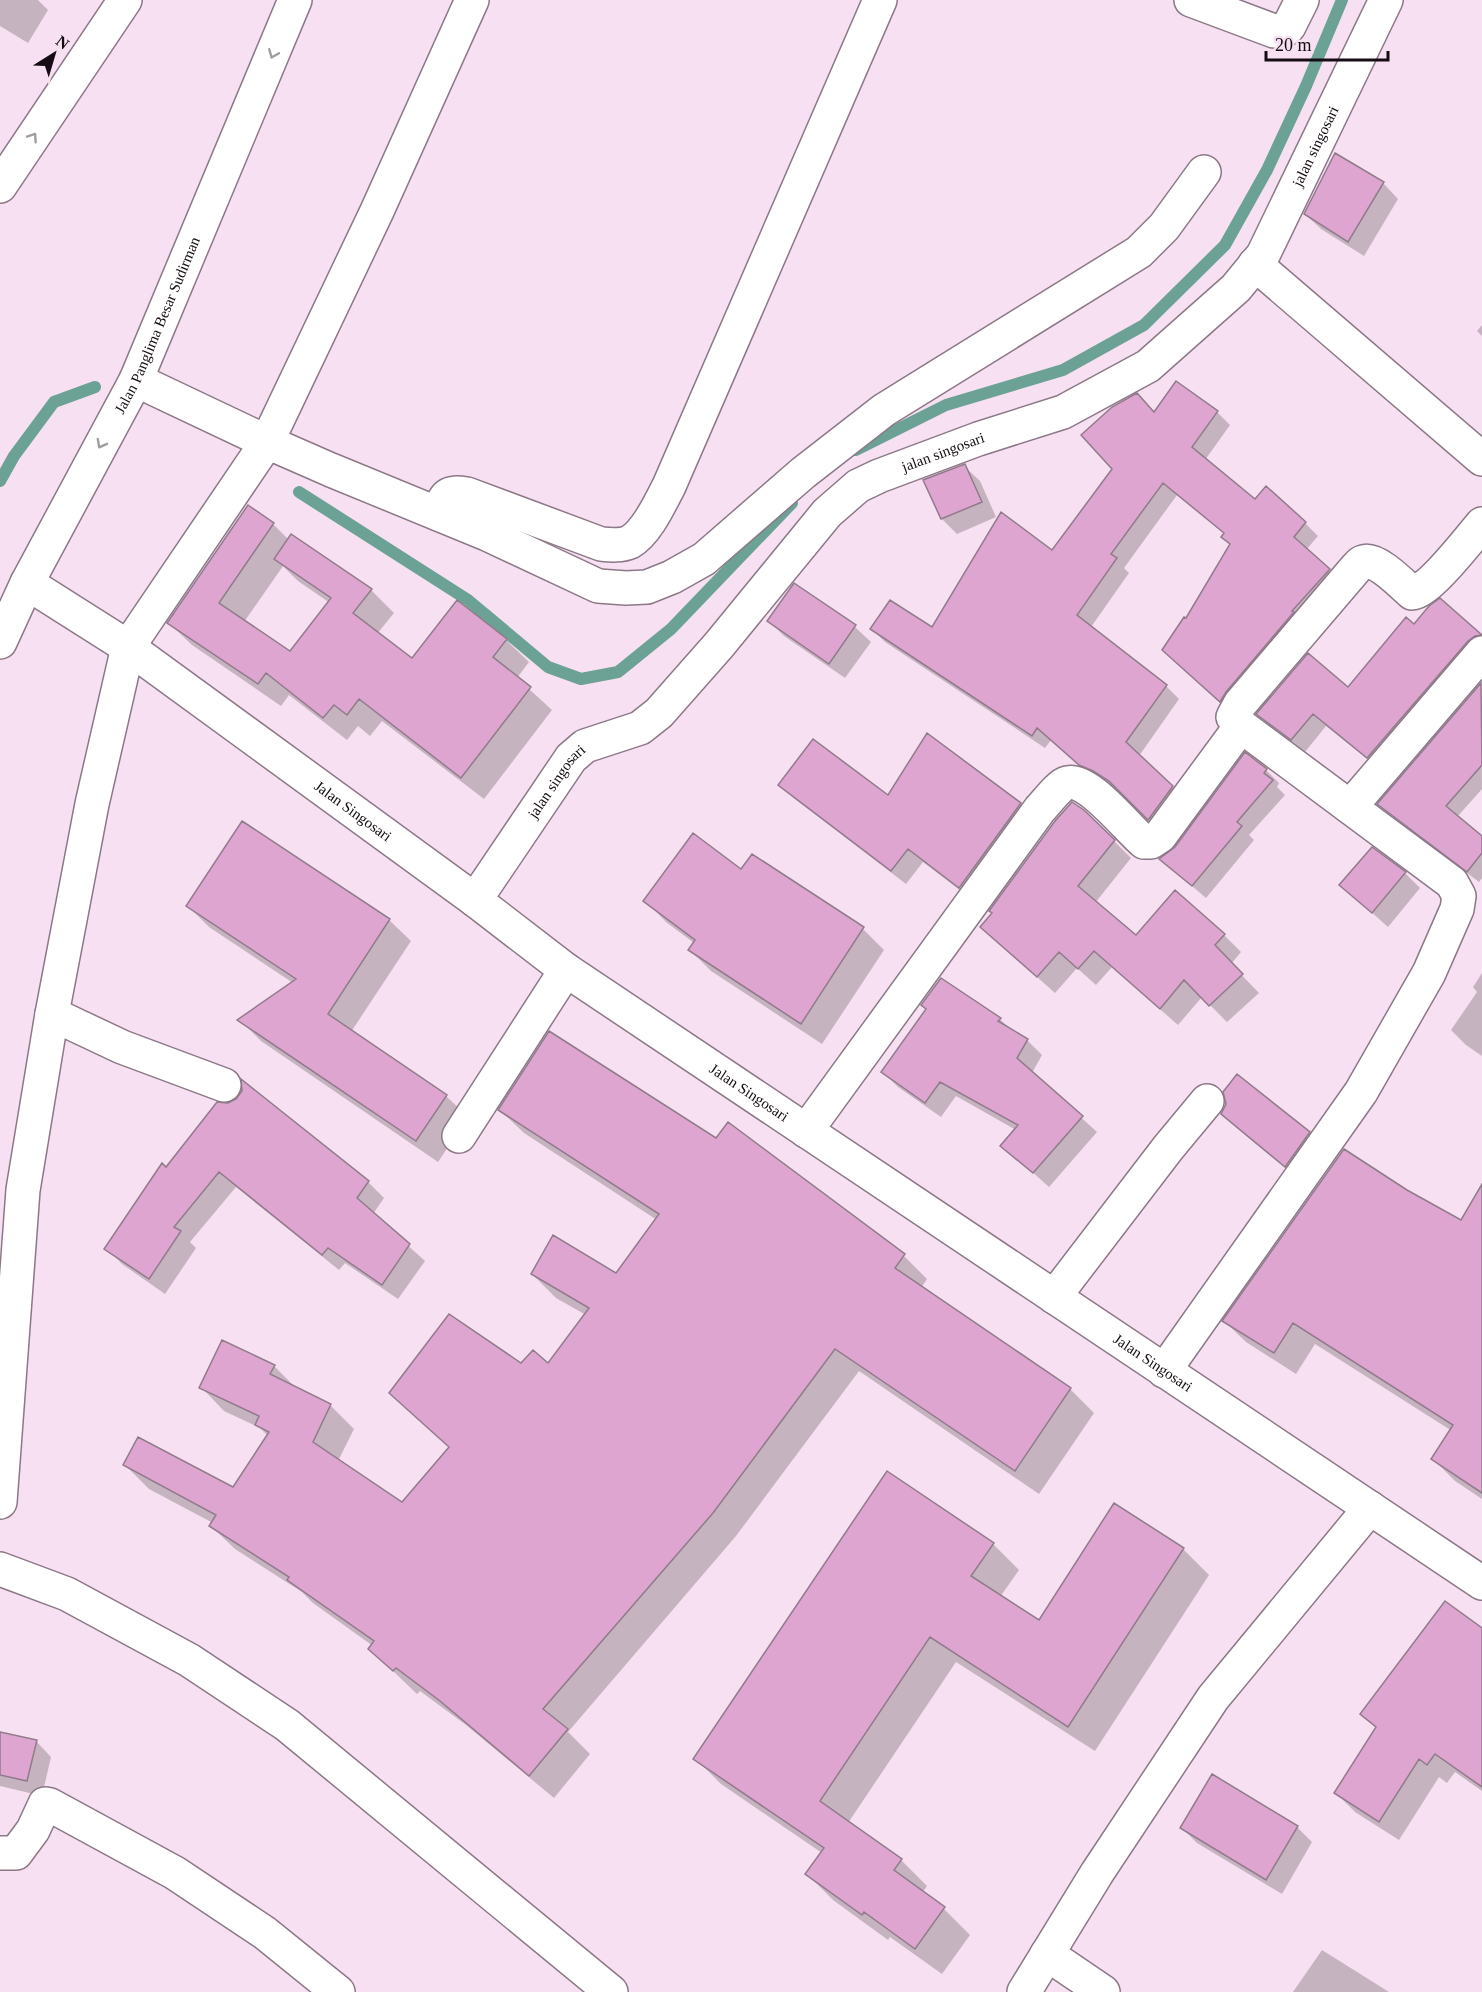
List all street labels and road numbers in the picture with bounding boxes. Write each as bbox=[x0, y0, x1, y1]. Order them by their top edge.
street label: jalan singosari bbox=[1289, 104, 1342, 190]
street label: Jalan Panglima Besar Sudirman bbox=[111, 234, 203, 416]
street label: jalan singosari bbox=[899, 429, 986, 475]
street label: jalan singosari bbox=[524, 741, 588, 822]
street label: Jalan Singosari bbox=[311, 778, 395, 844]
street label: Jalan Singosari bbox=[707, 1060, 791, 1124]
street label: Jalan Singosari bbox=[1110, 1331, 1195, 1395]

